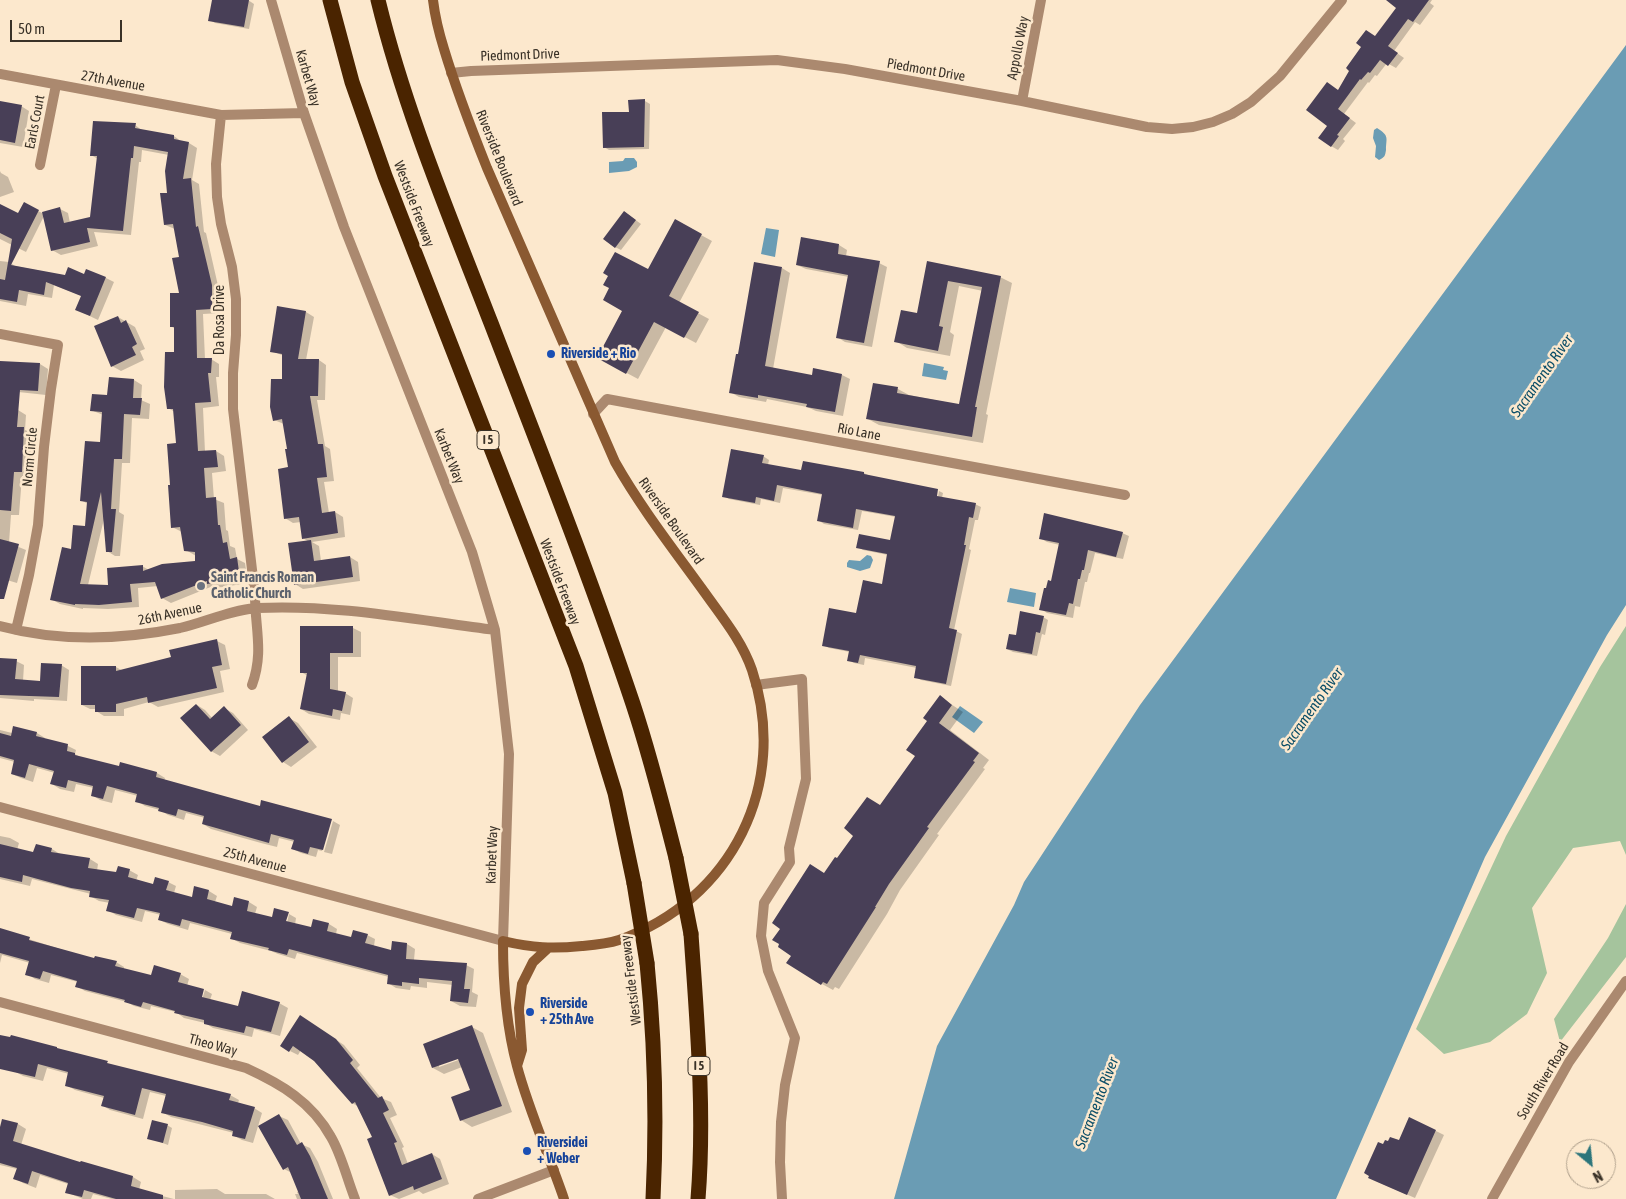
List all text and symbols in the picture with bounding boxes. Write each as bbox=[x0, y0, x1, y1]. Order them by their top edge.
scale bar bbox=[12, 10, 125, 42]
street label: Appollo Way bbox=[1004, 15, 1032, 81]
text: 50 m bbox=[18, 20, 45, 37]
street label: Piedmont Drive bbox=[480, 45, 560, 65]
street label: Karbet Way bbox=[292, 48, 324, 108]
street label: Piedmont Drive bbox=[885, 55, 967, 85]
street label: 27th Avenue bbox=[80, 67, 146, 95]
street label: Earls Court bbox=[22, 93, 48, 151]
street label: Riverside Boulevard bbox=[472, 108, 526, 208]
street label: Westside Freeway bbox=[390, 159, 438, 249]
street label: Da Rosa Drive bbox=[212, 285, 228, 355]
water label: Sacramento River bbox=[1507, 331, 1577, 421]
place label: Riverside + Rio bbox=[561, 346, 636, 362]
marker: Riverside + Rio bbox=[545, 348, 557, 360]
street label: Rio Lane bbox=[836, 420, 882, 444]
street label: Karbet Way bbox=[430, 426, 468, 486]
street label: Norm Circle bbox=[19, 427, 41, 487]
road number: I 5 bbox=[477, 430, 499, 450]
street label: Riverside Boulevard bbox=[635, 474, 707, 568]
street label: Westside Freeway bbox=[536, 537, 584, 627]
place label: Saint Francis Roman Catholic Church bbox=[211, 570, 314, 602]
marker: Saint Francis Roman Catholic Church bbox=[195, 580, 207, 592]
street label: 26th Avenue bbox=[137, 599, 203, 629]
water label: Sacramento River bbox=[1277, 664, 1347, 754]
street label: Karbet Way bbox=[483, 826, 501, 884]
street label: 25th Avenue bbox=[222, 844, 288, 876]
street label: Westside Freeway bbox=[617, 934, 645, 1026]
place label: Riverside + 25th Ave bbox=[540, 996, 594, 1028]
marker: Riverside + 25th Ave bbox=[524, 1006, 536, 1018]
street label: Theo Way bbox=[187, 1030, 239, 1060]
street label: South River Road bbox=[1513, 1039, 1573, 1123]
water label: Sacramento River bbox=[1071, 1055, 1123, 1151]
road number: I 5 bbox=[688, 1056, 710, 1076]
place label: Riversidei + Weber bbox=[537, 1135, 588, 1168]
north arrow bbox=[1566, 1139, 1616, 1189]
marker: Riversidei + Weber bbox=[521, 1145, 533, 1157]
text: N bbox=[1590, 1167, 1605, 1185]

